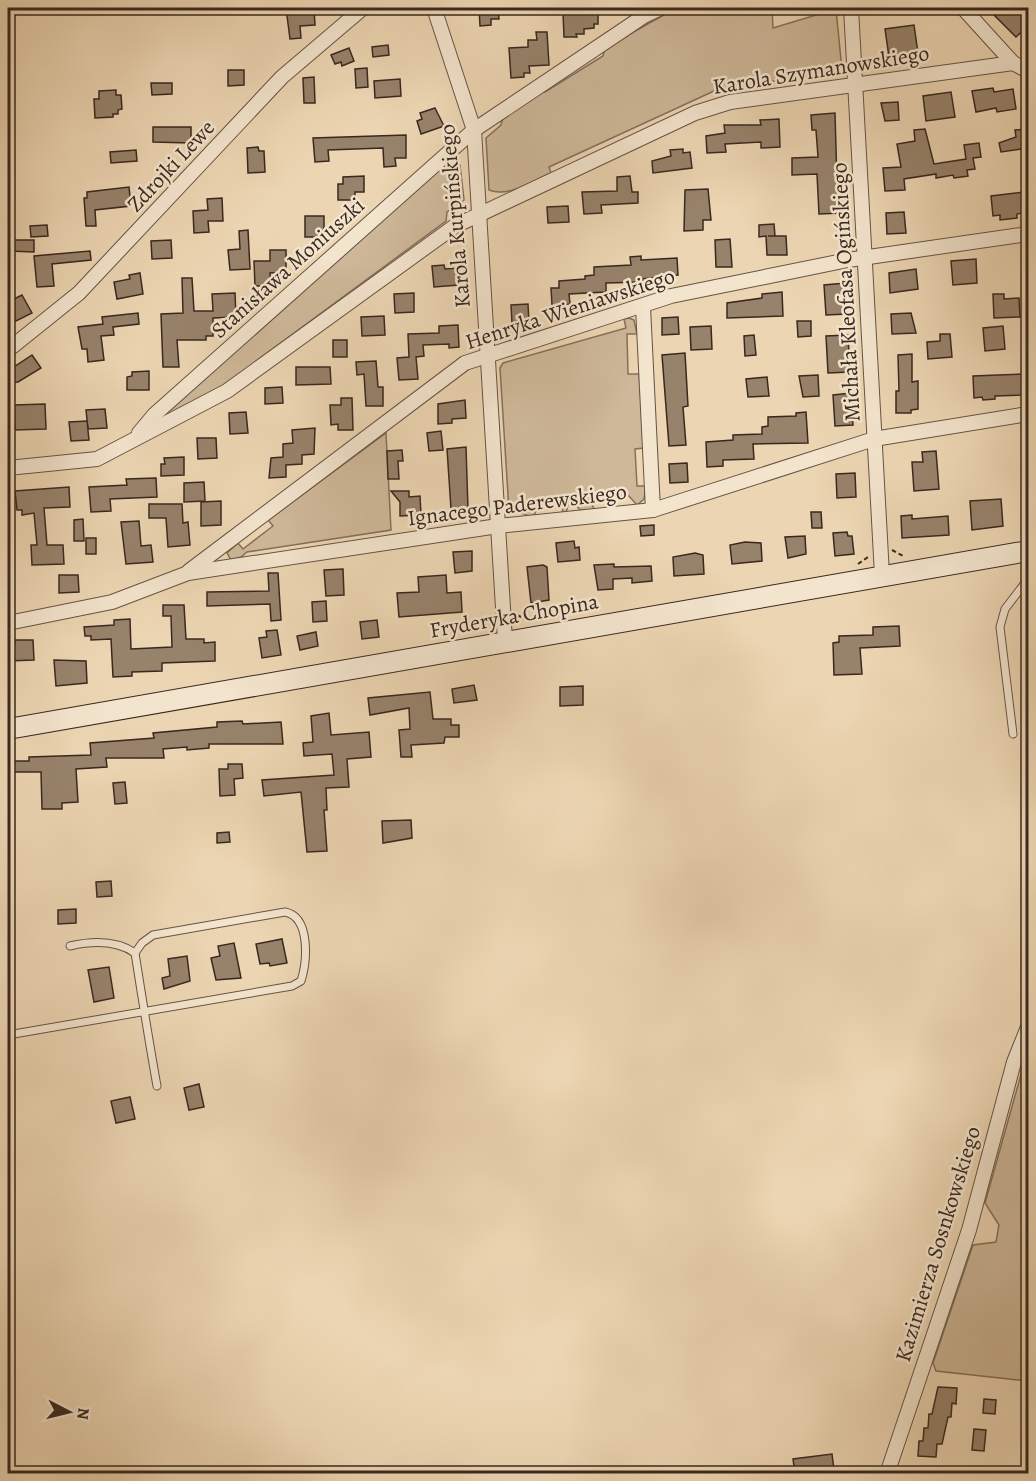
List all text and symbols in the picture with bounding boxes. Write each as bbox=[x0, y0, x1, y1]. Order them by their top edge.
street label: Karola Szymanowskiego bbox=[711, 38, 931, 102]
street label: Zdrojki Lewe bbox=[120, 113, 222, 219]
street label: Karola Kurpińskiego bbox=[432, 123, 478, 309]
street label: Michała Kleofasa Ogińskiego bbox=[824, 162, 868, 422]
street label: Stanisława Moniuszki bbox=[205, 191, 371, 345]
street label: Henryka Wieniawskiego bbox=[461, 261, 679, 357]
street label: Ignacego Paderewskiego bbox=[406, 477, 628, 533]
street label: Fryderyka Chopina bbox=[427, 586, 602, 646]
street label: Kazimierza Sosnkowskiego bbox=[888, 1122, 988, 1366]
north arrow bbox=[39, 1382, 99, 1442]
text: N bbox=[71, 1407, 95, 1421]

